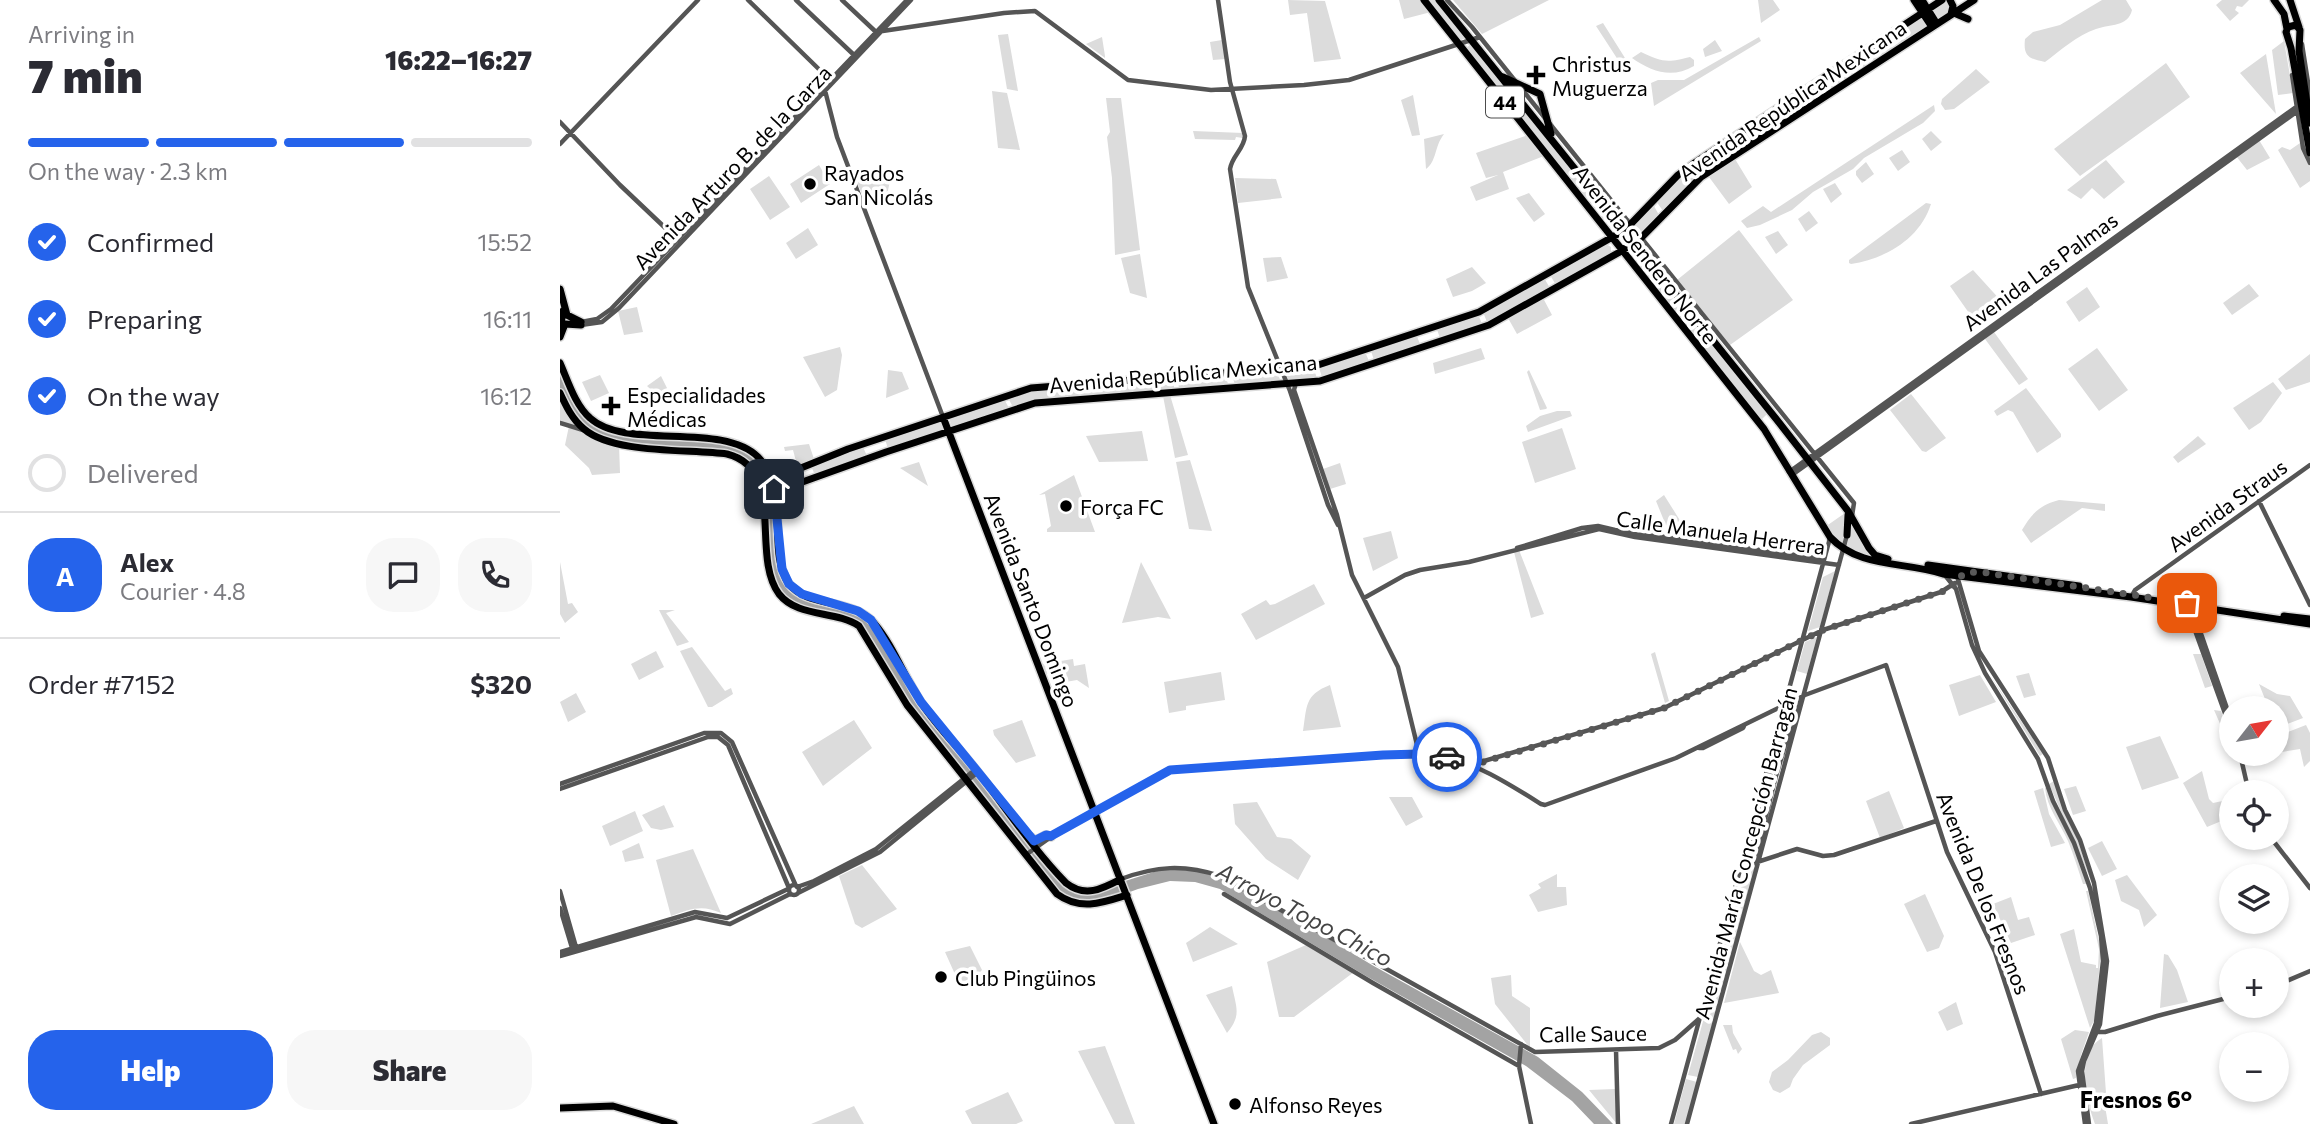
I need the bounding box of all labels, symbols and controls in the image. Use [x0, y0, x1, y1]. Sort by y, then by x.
street label: Avenida República Mexicana [1674, 14, 1910, 186]
text: Arriving in [28, 20, 135, 48]
text: 16:22–16:27 [385, 44, 532, 75]
text: 7 min [28, 46, 143, 102]
place label: Christus Muguerza [1552, 51, 1648, 100]
street label: Avenida Arturo B. de la Garza [628, 60, 836, 274]
marker: Christus Muguerza [1526, 65, 1546, 85]
road number: 44 [1486, 86, 1524, 118]
text: On the way · 2.3 km [28, 157, 228, 185]
place label: Rayados San Nicolás [824, 160, 933, 209]
street label: Avenida Sendero Norte [1569, 160, 1723, 348]
marker: Rayados San Nicolás [802, 176, 818, 192]
street label: Avenida Las Palmas [1958, 207, 2122, 335]
icon: check [28, 223, 66, 261]
text: Confirmed [87, 226, 214, 257]
text: 15:52 [478, 228, 532, 256]
icon: check [28, 300, 66, 338]
text: Preparing [87, 303, 202, 334]
text: 16:11 [483, 305, 532, 333]
street label: Avenida República Mexicana [1048, 349, 1318, 397]
icon: check [28, 377, 66, 415]
text: On the way [87, 380, 220, 411]
text: 16:12 [480, 382, 532, 410]
place label: Especialidades Médicas [627, 382, 766, 431]
marker: Especialidades Médicas [601, 396, 621, 416]
street label: Avenida Straus [2163, 453, 2291, 557]
text: Delivered [87, 457, 198, 488]
pin [744, 459, 804, 519]
icon: home [755, 470, 793, 508]
street label: Avenida Santo Domingo [980, 489, 1084, 711]
place label: Força FC [1080, 494, 1164, 519]
marker: Força FC [1058, 498, 1074, 514]
street label: Calle Manuela Herrera [1615, 505, 1827, 559]
button: chat [366, 538, 440, 612]
button: phone [458, 538, 532, 612]
text: Alex [120, 546, 174, 577]
text: A [56, 560, 74, 591]
pin [2157, 573, 2217, 633]
text: Courier · 4.8 [120, 577, 246, 605]
icon: bag [2168, 584, 2206, 622]
text: Order #7152 [28, 668, 175, 699]
text: $320 [470, 668, 532, 699]
street label: Avenida María Concepción Barragán [1689, 684, 1801, 1022]
north arrow [2219, 696, 2289, 766]
map controls [2219, 696, 2289, 1102]
courier [1412, 722, 1482, 792]
icon: car [1428, 738, 1466, 776]
button: locate [2219, 780, 2289, 850]
street label: Avenida De los Fresnos [1932, 788, 2036, 998]
water label: Arroyo Topo Chico [1211, 855, 1398, 972]
button: layers [2219, 864, 2289, 934]
button: + [2219, 948, 2289, 1018]
place label: Club Pingüinos [955, 965, 1096, 990]
marker: Club Pingüinos [933, 969, 949, 985]
street label: Calle Sauce [1539, 1020, 1647, 1046]
button: Help [28, 1030, 273, 1110]
button: Share [287, 1030, 532, 1110]
button: − [2219, 1032, 2289, 1102]
district label: Fresnos 6° [2080, 1085, 2192, 1113]
place label: Alfonso Reyes [1249, 1092, 1383, 1117]
marker: Alfonso Reyes [1227, 1096, 1243, 1112]

